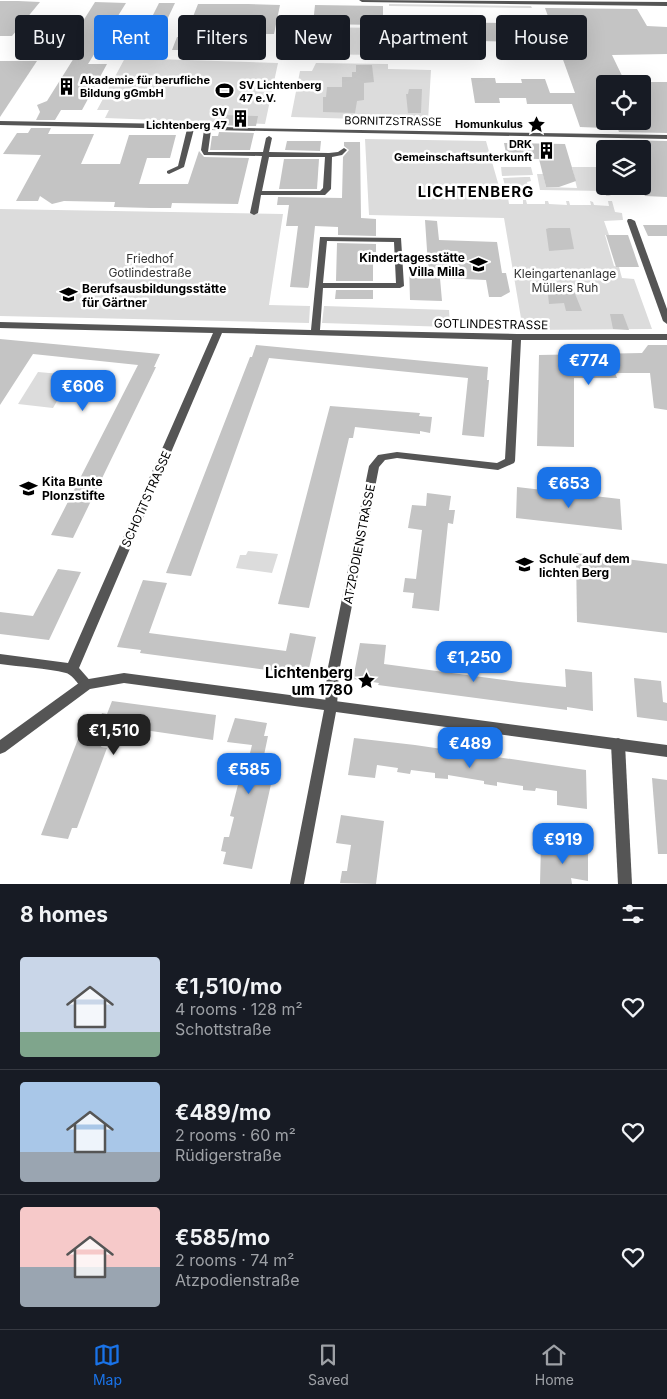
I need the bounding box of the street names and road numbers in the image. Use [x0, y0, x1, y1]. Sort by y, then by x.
street label: BORNITZSTRASSE [344, 113, 442, 129]
street label: GOTLINDESTRASSE [434, 316, 548, 332]
street label: SCHOTTSTRASSE [118, 449, 174, 549]
street label: ATZPODIENSTRASSE [340, 483, 378, 605]

